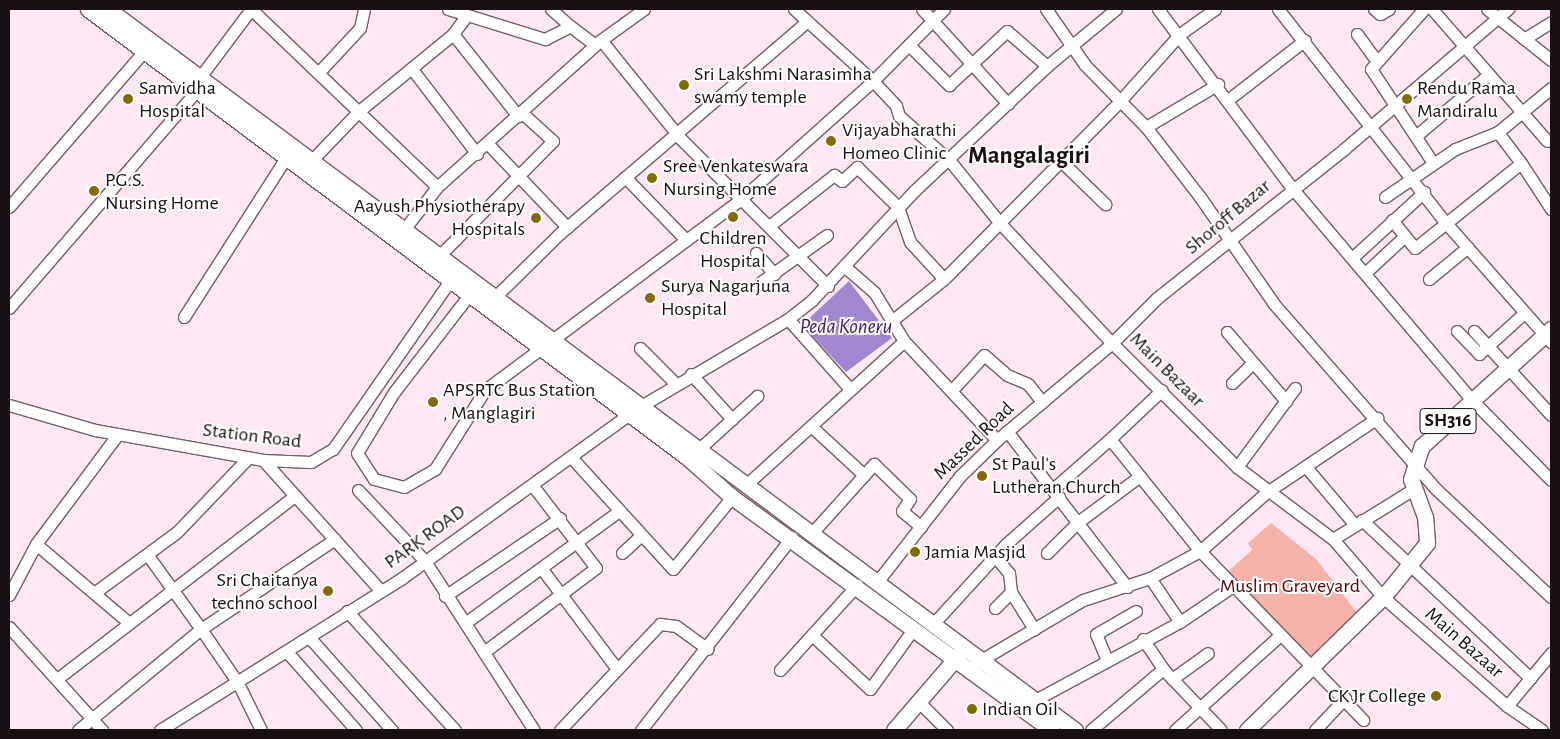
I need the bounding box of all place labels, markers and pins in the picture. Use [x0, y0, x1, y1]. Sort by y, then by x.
place label: Sri Lakshmi Narasimha swamy temple [694, 62, 872, 109]
place label: Samvidha Hospital [139, 76, 216, 123]
place label: Rendu Rama Mandiralu [1417, 76, 1516, 123]
marker: Sri Lakshmi Narasimha swamy temple [678, 79, 690, 91]
marker: Samvidha Hospital [121, 92, 135, 106]
marker: Rendu Rama Mandiralu [1401, 93, 1413, 105]
place label: Vijayabharathi Homeo Clinic [842, 118, 957, 165]
marker: Vijayabharathi Homeo Clinic [824, 134, 838, 148]
place label: Sree Venkateswara Nursing Home [663, 155, 809, 202]
place label: P.G.S. Nursing Home [105, 168, 219, 215]
marker: Sree Venkateswara Nursing Home [645, 171, 659, 185]
marker: P.G.S. Nursing Home [87, 184, 101, 198]
place label: Aayush Physiotherapy Hospitals [354, 195, 525, 242]
marker: Children Hospital [726, 210, 740, 224]
marker: Aayush Physiotherapy Hospitals [529, 211, 543, 225]
place label: Children Hospital [700, 226, 766, 273]
place label: Surya Nagarjuna Hospital [661, 274, 790, 321]
marker: Surya Nagarjuna Hospital [643, 291, 657, 305]
place label: APSRTC Bus Station , Manglagiri [443, 379, 595, 426]
marker: APSRTC Bus Station , Manglagiri [427, 396, 439, 408]
place label: St Paul's Lutheran Church [992, 452, 1121, 499]
marker: St Paul's Lutheran Church [976, 470, 988, 482]
place label: Jamia Masjid [925, 540, 1026, 564]
marker: Jamia Masjid [909, 546, 921, 558]
place label: Sri Chaitanya techno school [211, 568, 318, 615]
marker: Sri Chaitanya techno school [322, 585, 334, 597]
place label: CK Jr College [1328, 684, 1426, 708]
marker: CK Jr College [1430, 690, 1442, 702]
place label: Indian Oil [982, 697, 1058, 721]
marker: Indian Oil [966, 703, 978, 715]

